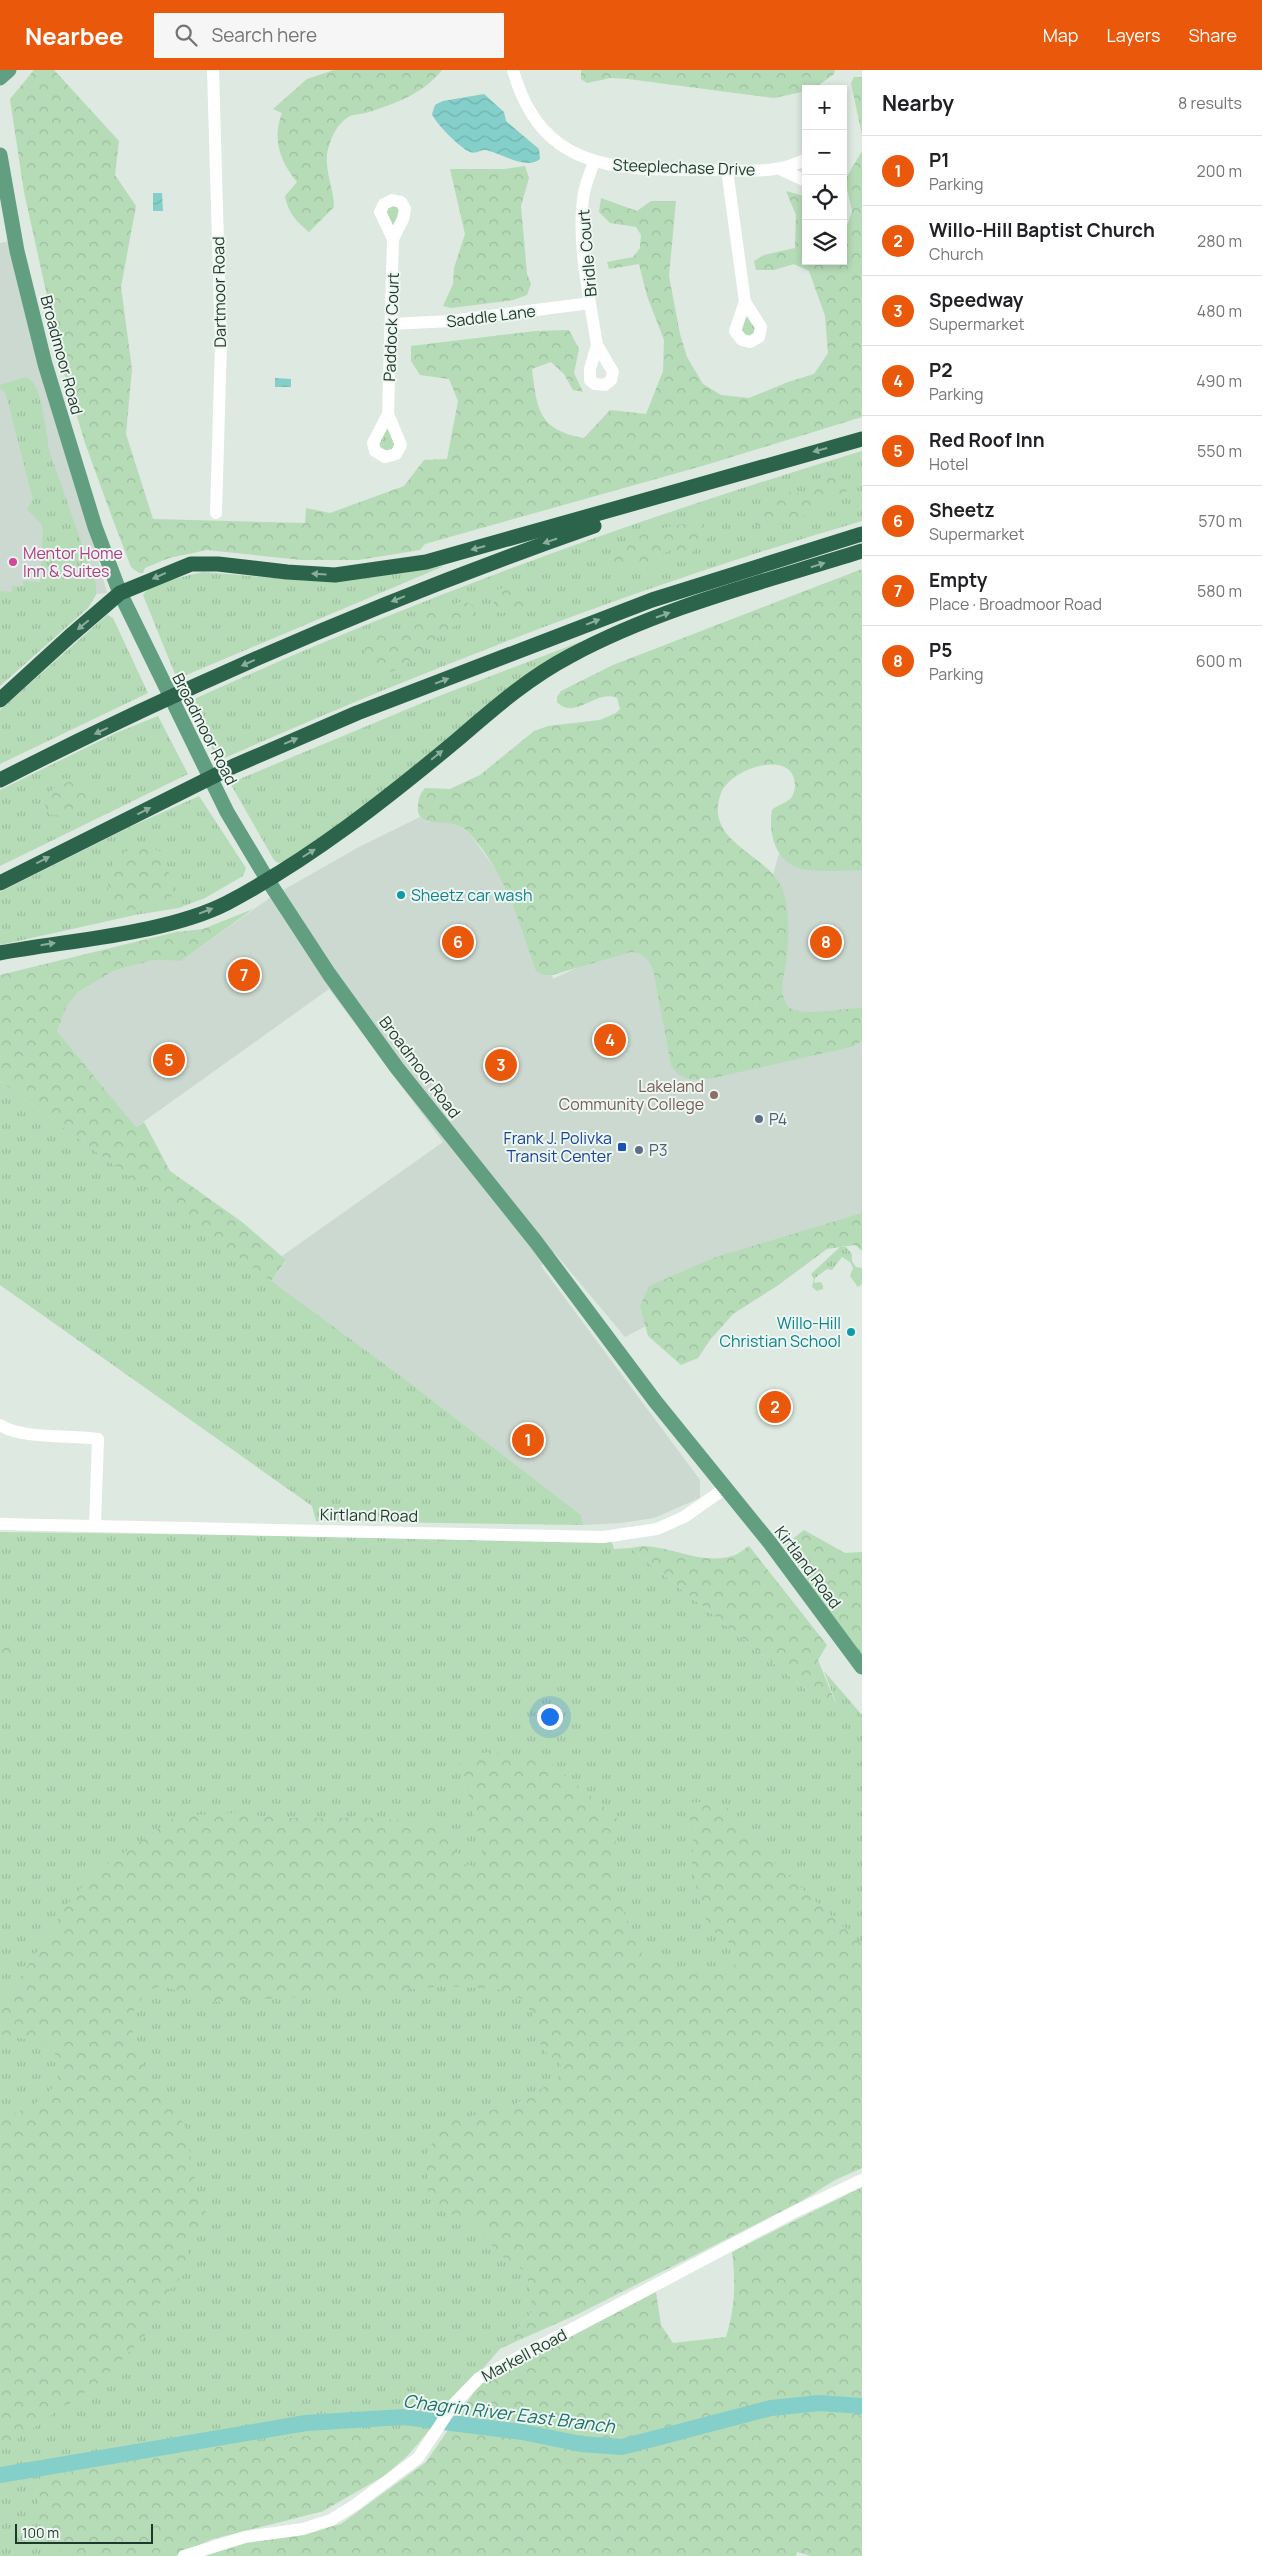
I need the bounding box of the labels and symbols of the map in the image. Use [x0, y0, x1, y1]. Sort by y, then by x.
street label: Steeplechase Drive [612, 154, 756, 180]
street label: Bridle Court [572, 208, 602, 298]
street label: Dartmoor Road [207, 236, 231, 348]
street label: Paddock Court [378, 272, 404, 382]
street label: Broadmoor Road [36, 293, 88, 417]
street label: Saddle Lane [445, 300, 537, 332]
one-way arrow [812, 446, 827, 454]
one-way arrow [542, 538, 557, 546]
place label: Mentor Home Inn & Suites [23, 542, 123, 582]
one-way arrow [471, 544, 486, 552]
marker: Mentor Home Inn & Suites [7, 556, 19, 568]
one-way arrow [810, 561, 825, 568]
one-way arrow [310, 570, 326, 578]
one-way arrow [152, 573, 166, 581]
one-way arrow [391, 596, 405, 604]
one-way arrow [655, 610, 670, 618]
one-way arrow [586, 618, 601, 626]
one-way arrow [76, 619, 89, 630]
one-way arrow [241, 659, 255, 667]
street label: Broadmoor Road [167, 669, 243, 789]
one-way arrow [435, 677, 450, 685]
one-way arrow [94, 727, 108, 735]
one-way arrow [284, 737, 298, 745]
one-way arrow [431, 749, 444, 760]
one-way arrow [137, 807, 152, 815]
one-way arrow [302, 849, 315, 858]
one-way arrow [36, 856, 51, 864]
place label: Sheetz car wash [411, 884, 532, 906]
marker: Sheetz car wash [395, 889, 407, 901]
one-way arrow [199, 907, 214, 914]
pin: 6 [442, 923, 474, 961]
pin: 8 [810, 923, 842, 961]
one-way arrow [40, 940, 56, 948]
pin: 7 [228, 956, 260, 994]
street label: Broadmoor Road [374, 1011, 466, 1123]
pin: 4 [594, 1021, 626, 1059]
pin: 5 [153, 1041, 185, 1079]
pin: 3 [485, 1046, 517, 1084]
place label: Lakeland Community College [559, 1075, 704, 1115]
marker: Lakeland Community College [708, 1089, 720, 1101]
place label: P4 [769, 1108, 787, 1130]
marker: P4 [753, 1113, 765, 1125]
place label: Frank J. Polivka Transit Center [504, 1127, 612, 1167]
place label: P3 [649, 1139, 668, 1161]
marker: Frank J. Polivka Transit Center [616, 1141, 628, 1153]
marker: P3 [633, 1144, 645, 1156]
place label: Willo-Hill Christian School [720, 1312, 841, 1352]
marker: Willo-Hill Christian School [845, 1326, 857, 1338]
pin: 2 [759, 1388, 791, 1426]
pin: 1 [512, 1421, 544, 1459]
street label: Kirtland Road [320, 1503, 418, 1527]
street label: Kirtland Road [770, 1521, 846, 1613]
your location [537, 1704, 563, 1730]
street label: Markell Road [477, 2323, 571, 2387]
water label: Chagrin River East Branch [402, 2388, 618, 2438]
scale bar [15, 2521, 152, 2544]

